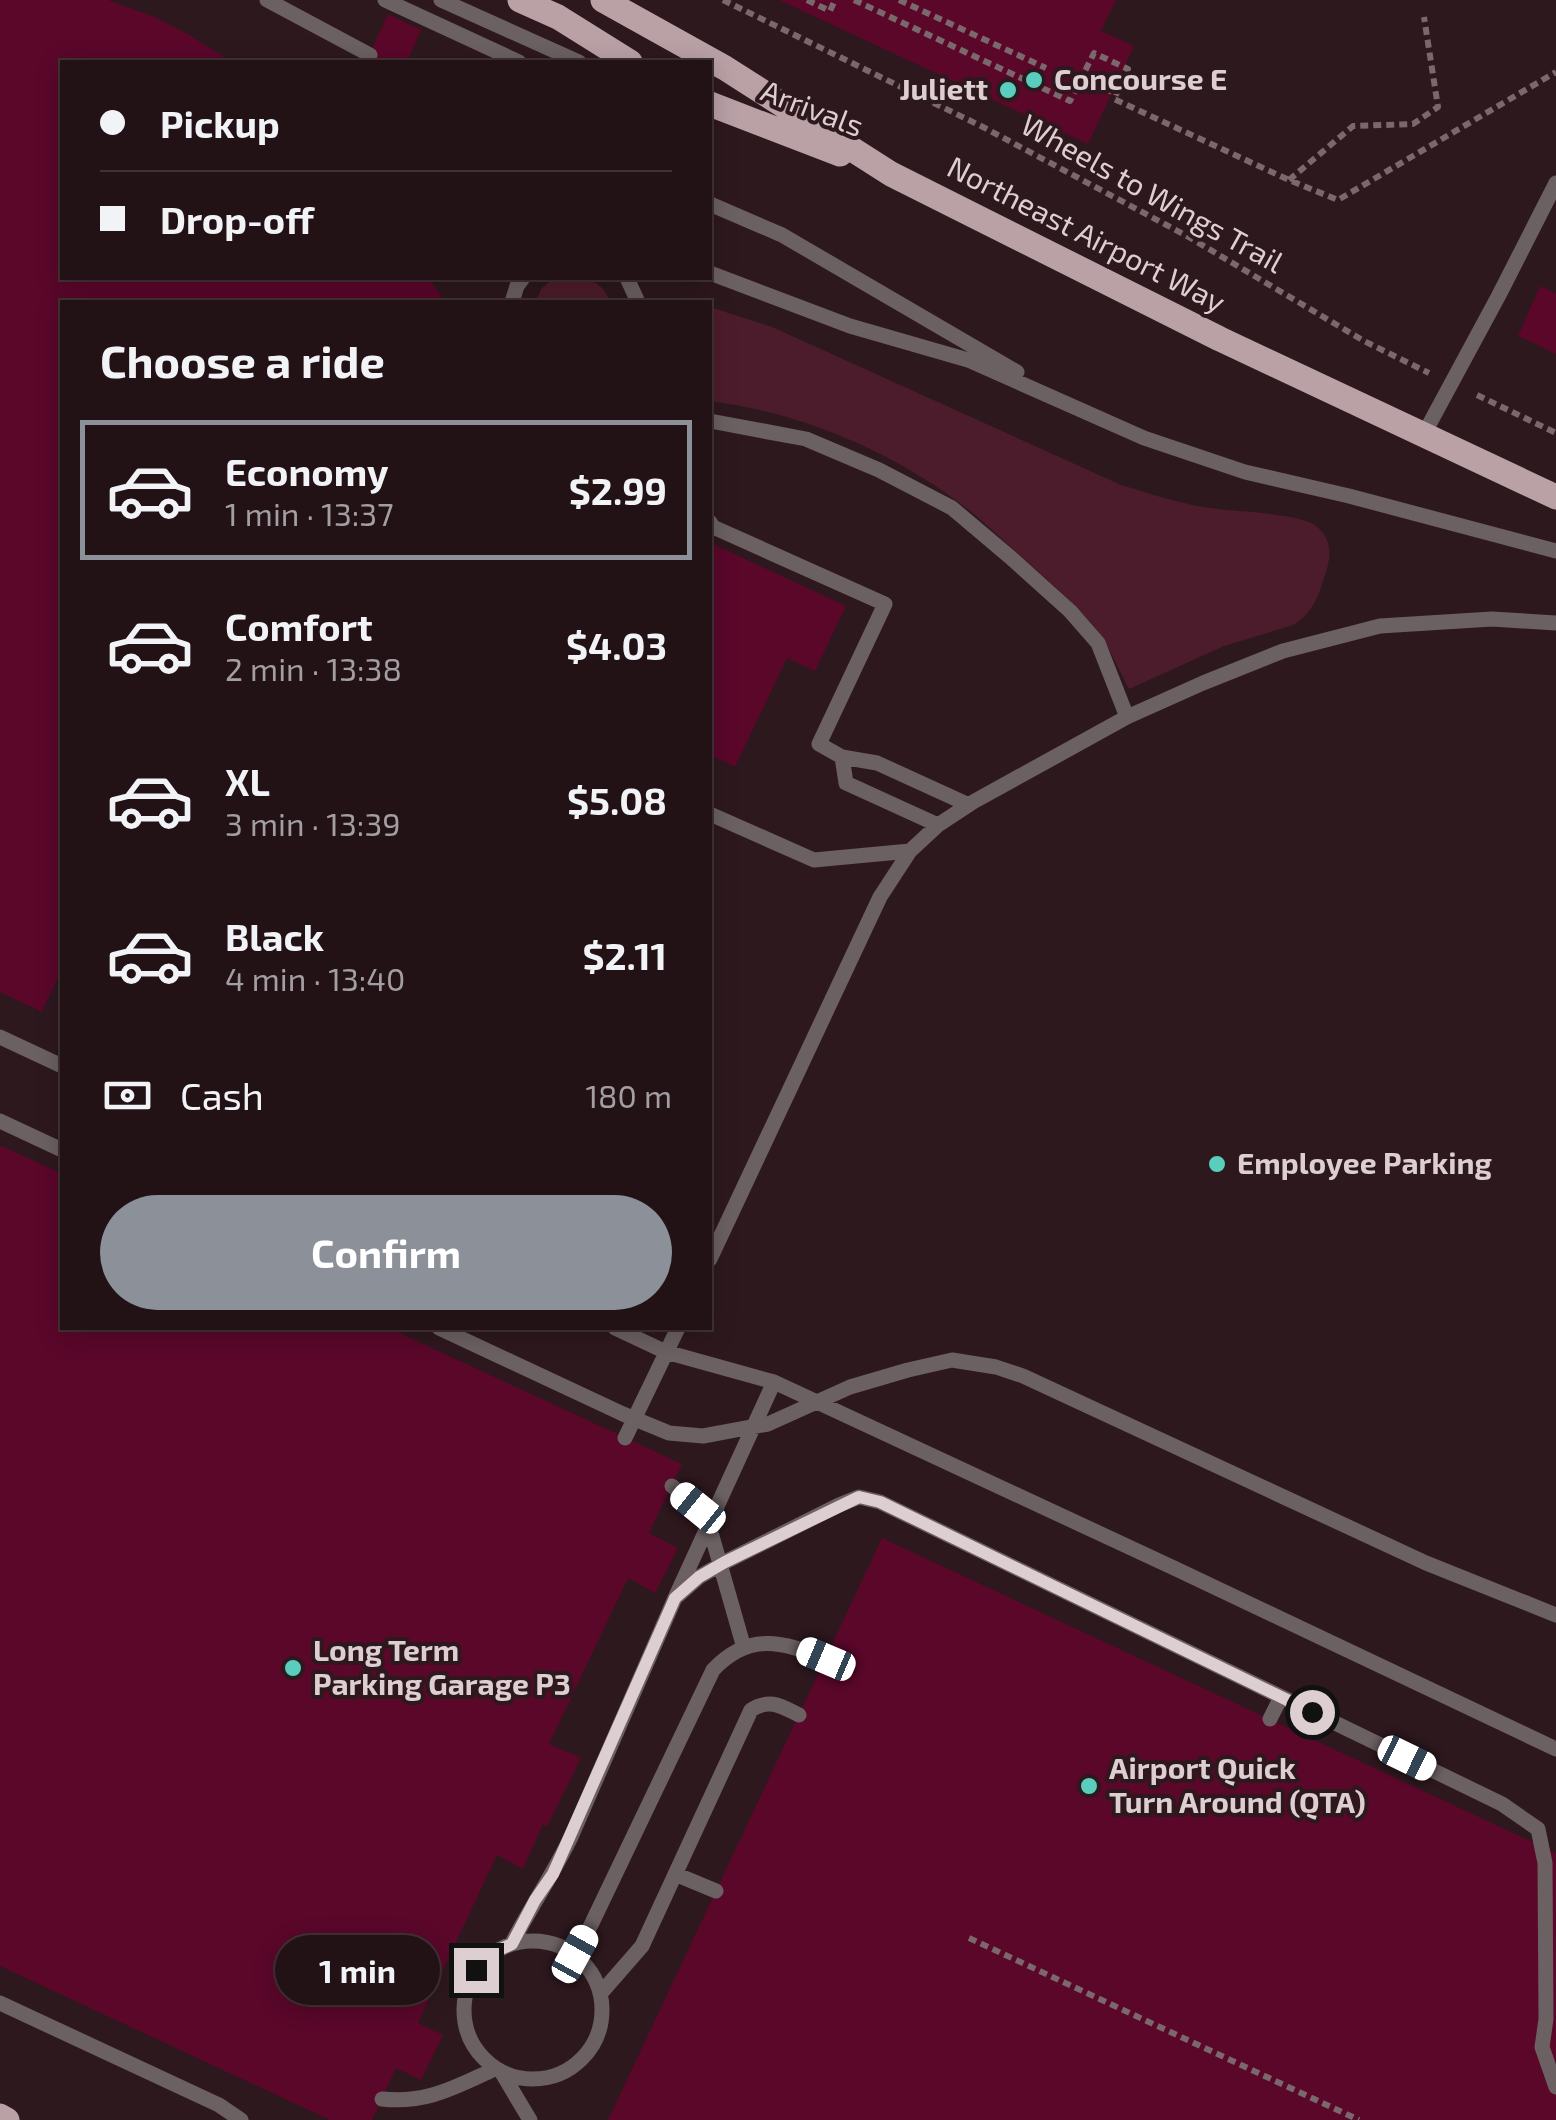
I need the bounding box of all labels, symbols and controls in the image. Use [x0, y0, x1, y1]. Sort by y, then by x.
place label: Concourse E [1054, 60, 1227, 96]
marker: Concourse E [1023, 69, 1045, 91]
place label: Juliett [899, 70, 988, 106]
street label: Arrivals [757, 71, 869, 143]
marker: Juliett [997, 79, 1019, 101]
text: Pickup [160, 100, 280, 146]
street label: Wheels to Wings Trail [1016, 105, 1290, 279]
street label: Northeast Airport Way [942, 147, 1232, 319]
text: Drop-off [160, 196, 314, 242]
text: Choose a ride [100, 333, 385, 387]
icon: car [105, 445, 195, 535]
text: Economy [225, 448, 389, 494]
text: $2.99 [569, 467, 667, 513]
text: 1 min · 13:37 [225, 494, 394, 532]
icon: car [105, 600, 195, 690]
text: Comfort [225, 603, 373, 649]
text: $4.03 [566, 622, 667, 668]
text: 2 min · 13:38 [225, 649, 402, 687]
icon: car [105, 755, 195, 845]
text: XL [225, 758, 270, 804]
text: $5.08 [567, 777, 667, 823]
text: 3 min · 13:39 [225, 804, 401, 842]
icon: car [105, 910, 195, 1000]
text: Black [225, 913, 324, 959]
text: $2.11 [582, 932, 667, 978]
text: 4 min · 13:40 [225, 959, 405, 997]
icon: cash [100, 1068, 155, 1123]
text: Cash [180, 1072, 264, 1118]
text: 180 m [585, 1076, 672, 1114]
place label: Employee Parking [1237, 1144, 1492, 1181]
marker: Employee Parking [1206, 1153, 1228, 1175]
button: Confirm [100, 1195, 672, 1310]
car [665, 1477, 731, 1539]
place label: Long Term Parking Garage P3 [313, 1631, 571, 1701]
car [793, 1633, 859, 1685]
marker: Long Term Parking Garage P3 [282, 1657, 304, 1679]
route start [1290, 1690, 1335, 1735]
car [1373, 1731, 1441, 1785]
place label: Airport Quick Turn Around (QTA) [1109, 1749, 1366, 1820]
marker: Airport Quick Turn Around (QTA) [1078, 1775, 1100, 1797]
car [547, 1920, 603, 1988]
callout: 1 min [276, 1935, 441, 2005]
route end [454, 1948, 499, 1993]
text: 1 min [319, 1951, 396, 1989]

